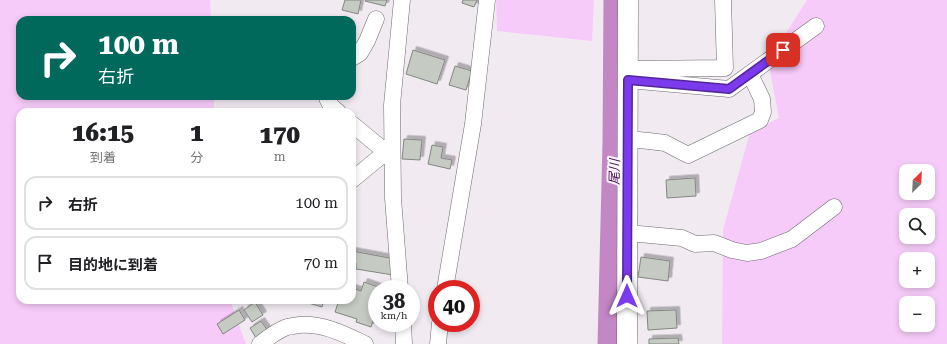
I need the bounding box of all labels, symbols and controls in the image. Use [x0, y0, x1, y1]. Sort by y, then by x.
text: 100 m [98, 28, 179, 61]
icon: right [32, 32, 84, 84]
pin [766, 33, 800, 67]
icon: arrive [772, 39, 794, 61]
text: 右折 [98, 66, 134, 87]
text: 16:15 [72, 119, 134, 147]
text: 1 [190, 119, 203, 147]
text: 170 [260, 121, 300, 149]
text: m [274, 149, 286, 164]
text: 到着 [90, 150, 116, 165]
text: 分 [190, 150, 203, 165]
water label: 尾川 [607, 157, 622, 185]
north arrow [899, 164, 935, 200]
map controls [899, 164, 935, 332]
icon: right [34, 192, 56, 214]
text: 100 m [295, 194, 338, 212]
text: 右折 [68, 196, 98, 214]
button: search [899, 208, 935, 244]
icon: arrive [34, 252, 56, 274]
button: + [899, 252, 935, 288]
text: 70 m [304, 254, 338, 272]
text: 目的地に到着 [68, 256, 158, 274]
position arrow [606, 275, 648, 317]
speed limit sign: 40 [428, 280, 480, 332]
text: 38 [383, 289, 405, 313]
button: − [899, 296, 935, 332]
text: km/h [381, 310, 407, 321]

